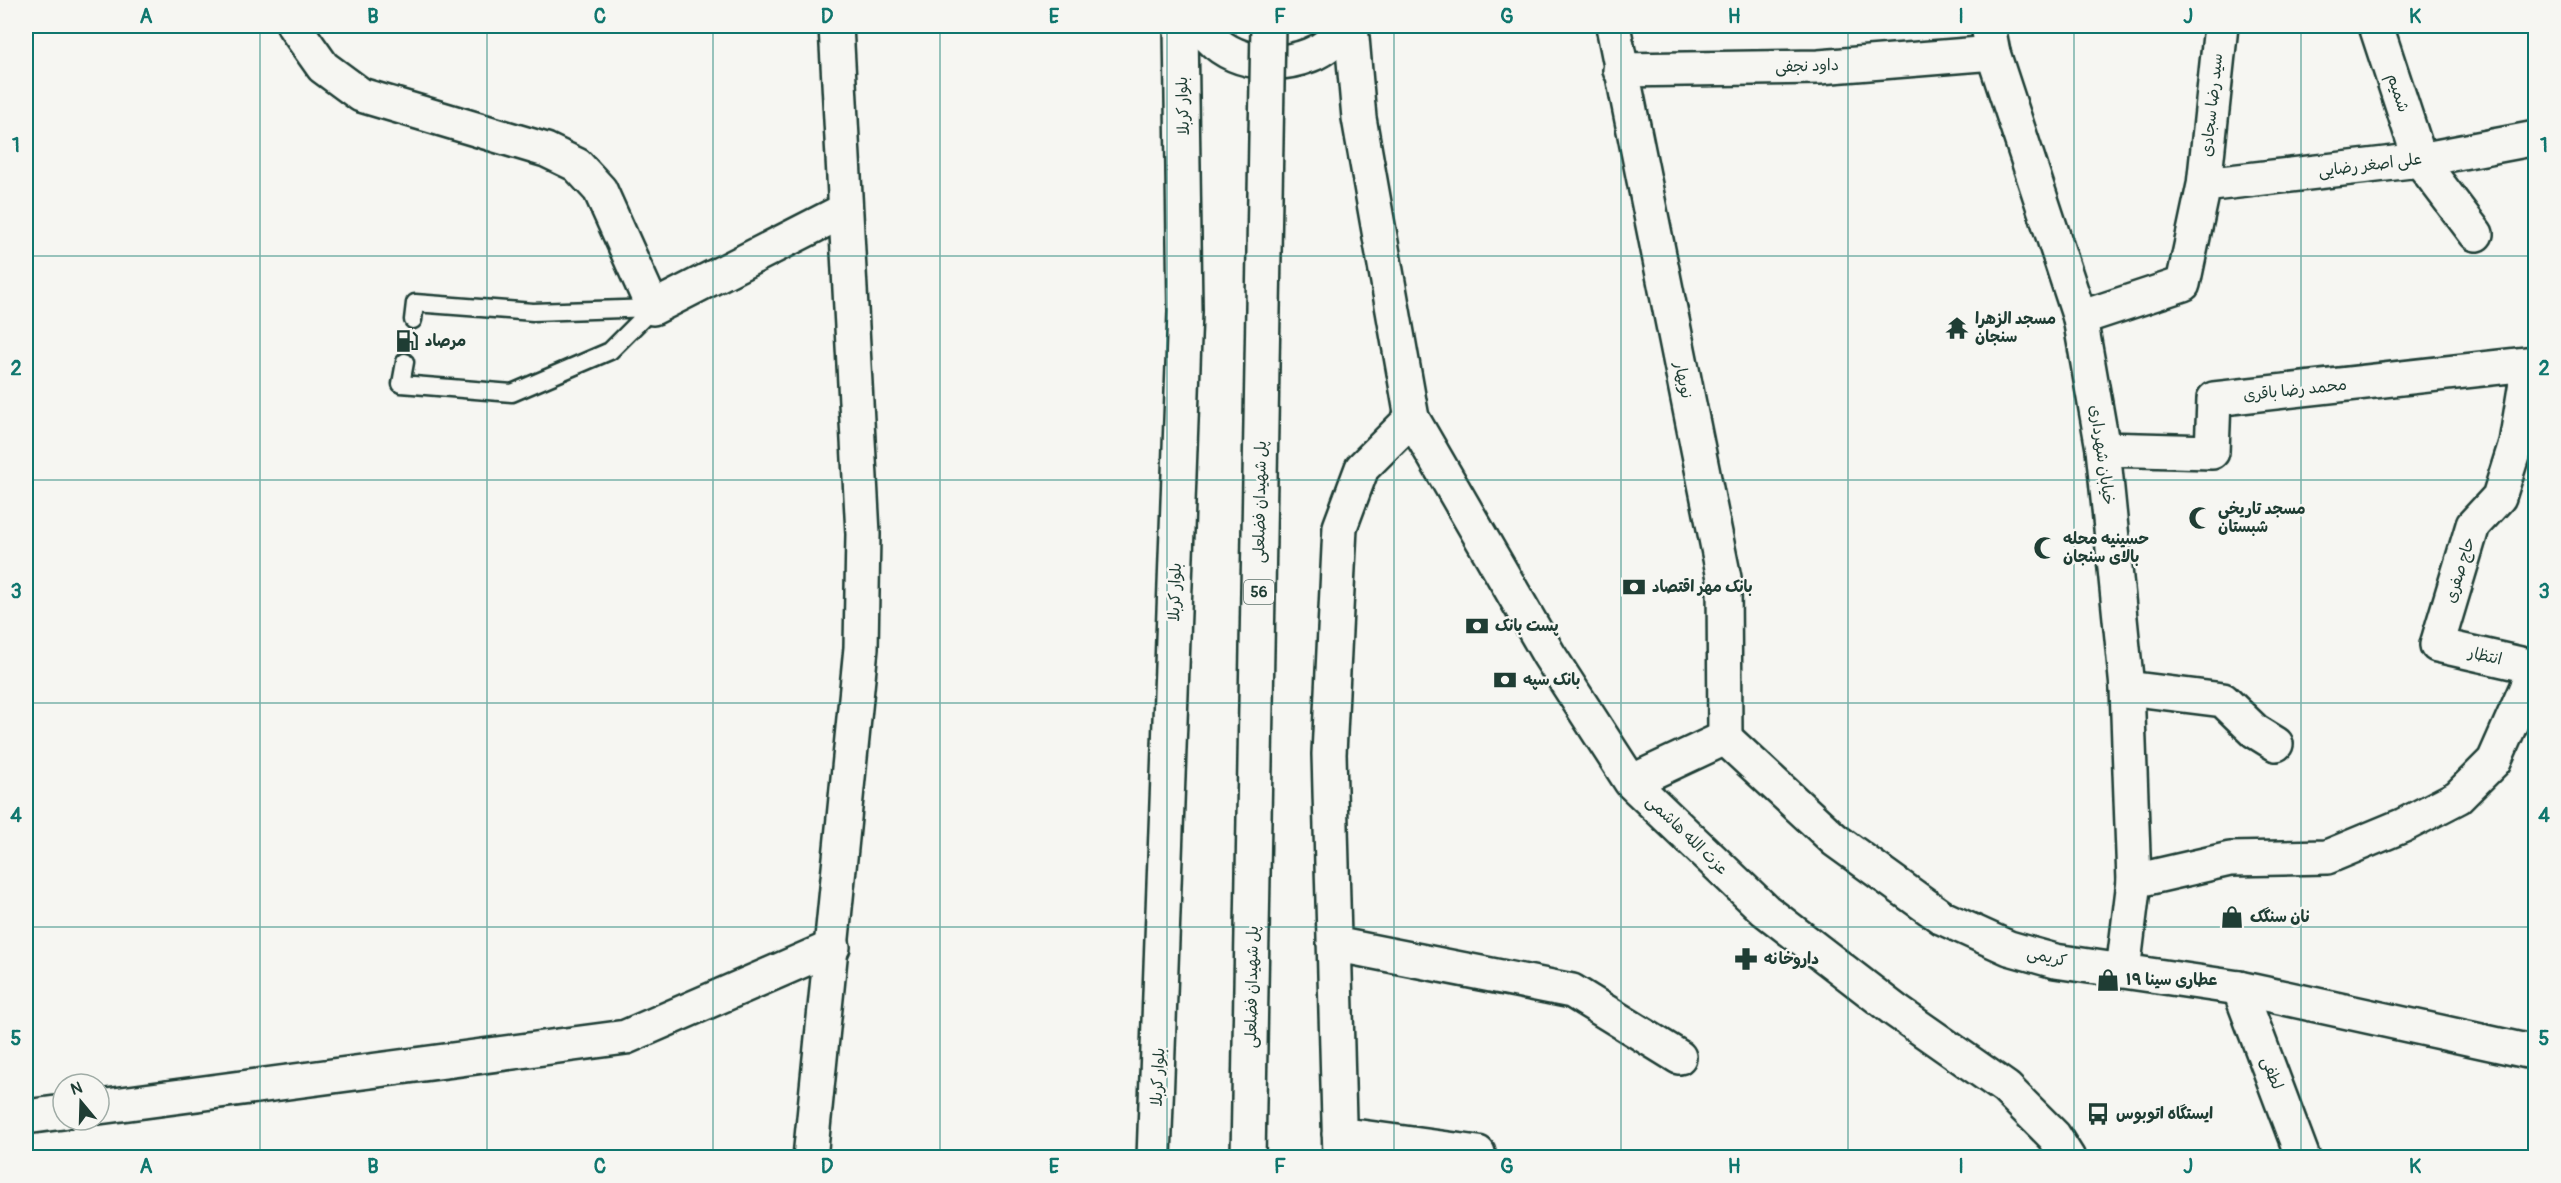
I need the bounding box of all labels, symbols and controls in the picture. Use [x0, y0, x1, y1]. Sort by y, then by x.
text: A [140, 4, 153, 29]
text: B [367, 4, 379, 29]
text: C [594, 4, 606, 29]
text: D [821, 4, 834, 29]
text: E [1049, 4, 1060, 29]
text: F [1274, 4, 1286, 29]
text: G [1500, 4, 1514, 29]
text: H [1728, 4, 1741, 29]
text: I [1958, 4, 1964, 29]
text: J [2183, 4, 2193, 29]
text: K [2409, 4, 2421, 29]
street label: سید رضا سجادی [2197, 52, 2227, 158]
street label: داود نجفی [1775, 55, 1839, 77]
street label: شمیم [2381, 71, 2414, 115]
street label: بلوار کربلا [1172, 76, 1194, 136]
text: 1 [12, 133, 20, 158]
text: 1 [2540, 133, 2548, 158]
street label: علی اصغر رضایی [2317, 149, 2423, 181]
place label: مسجد الزهرا سنجان [1975, 309, 2056, 347]
temple icon: مسجد الزهرا سنجان [1944, 315, 1970, 341]
fuel station icon: مرصاد [394, 328, 420, 354]
place label: مرصاد [425, 331, 466, 351]
text: 2 [10, 356, 22, 381]
text: 2 [2538, 356, 2550, 381]
street label: نوبهار [1669, 359, 1697, 400]
street label: محمد رضا باقری [2242, 375, 2348, 405]
street label: خیابان شهرداری [2085, 404, 2119, 506]
street label: پل شهیدان فضلعلی [1249, 441, 1271, 563]
place label: مسجد تاریخی شبستان [2218, 499, 2306, 537]
mosque icon: مسجد تاریخی شبستان [2187, 505, 2213, 531]
place label: حسینیه محله بالای سنجان [2063, 529, 2149, 567]
mosque icon: حسینیه محله بالای سنجان [2032, 535, 2058, 561]
street label: حاج صفری [2440, 535, 2480, 605]
street label: بلوار کربلا [1164, 562, 1186, 622]
bank icon: بانک مهر اقتصاد [1621, 574, 1647, 600]
place label: بانک مهر اقتصاد [1652, 577, 1753, 597]
text: 3 [10, 579, 22, 604]
text: 3 [2538, 579, 2550, 604]
road number: 56 [1244, 580, 1274, 604]
bank icon: پست بانک [1464, 613, 1490, 639]
place label: پست بانک [1495, 616, 1559, 636]
street label: انتظار [2465, 642, 2504, 670]
bank icon: بانک سپه [1492, 667, 1518, 693]
place label: بانک سپه [1523, 670, 1580, 690]
street label: عزت الله هاشمی [1642, 791, 1732, 879]
text: 4 [10, 803, 22, 828]
text: 4 [2538, 803, 2550, 828]
shop icon: نان سنگک [2219, 904, 2245, 930]
place label: نان سنگک [2250, 907, 2310, 927]
street label: پل شهیدان فضلعلی [1241, 926, 1263, 1048]
street label: کریمی [2025, 943, 2069, 971]
pharmacy icon: داروخانه [1733, 946, 1759, 972]
place label: داروخانه [1764, 949, 1819, 970]
shop icon: عطاری سینا ۱۹ [2095, 967, 2121, 993]
place label: عطاری سینا ۱۹ [2126, 970, 2218, 990]
text: 5 [11, 1026, 22, 1051]
text: 5 [2539, 1026, 2550, 1051]
street label: بلوار کربلا [1146, 1047, 1170, 1107]
street label: لطفی [2257, 1054, 2287, 1092]
north arrow [51, 1072, 111, 1132]
text: N [68, 1077, 85, 1100]
bus stop icon: ایستگاه اتوبوس [2085, 1101, 2111, 1127]
place label: ایستگاه اتوبوس [2116, 1104, 2213, 1124]
text: A [140, 1154, 153, 1179]
text: B [367, 1154, 379, 1179]
text: C [594, 1154, 606, 1179]
text: D [821, 1154, 834, 1179]
text: E [1049, 1154, 1060, 1179]
text: F [1274, 1154, 1286, 1179]
text: G [1500, 1154, 1514, 1179]
text: H [1728, 1154, 1741, 1179]
text: I [1958, 1154, 1964, 1179]
text: J [2183, 1154, 2193, 1179]
text: K [2409, 1154, 2421, 1179]

